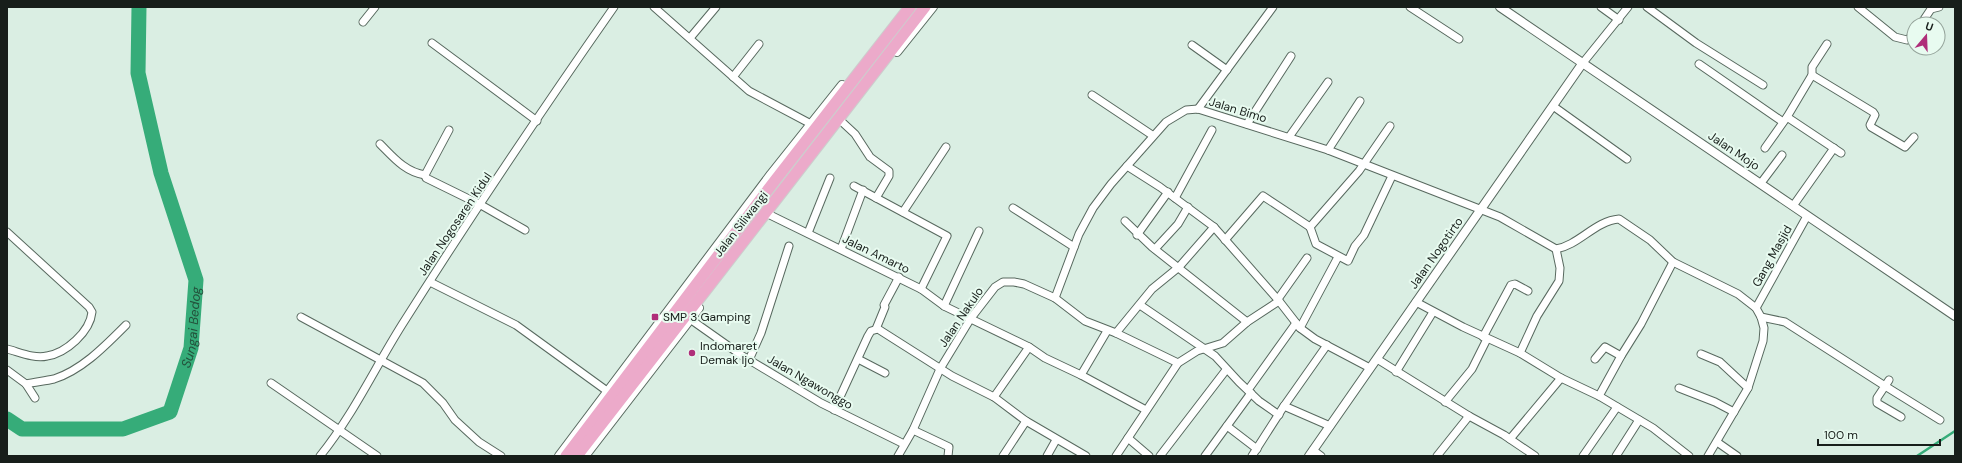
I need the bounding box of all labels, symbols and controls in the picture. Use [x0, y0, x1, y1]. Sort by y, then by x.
north arrow [1906, 16, 1946, 56]
text: U [1923, 19, 1935, 34]
street label: Jalan Bimo [1207, 94, 1269, 126]
street label: Jalan Mojo [1705, 128, 1763, 174]
street label: Jalan Nogosaren Kidul [414, 169, 496, 279]
street label: Jalan Siliwangi [710, 188, 772, 260]
street label: Jalan Nogotirto [1405, 214, 1467, 292]
street label: Gang Masjid [1748, 222, 1796, 290]
street label: Jalan Amarto [840, 231, 912, 277]
street label: Jalan Nakulo [935, 284, 987, 350]
water label: Sungai Bedog [177, 285, 205, 370]
place label: SMP 3 Gamping [663, 309, 751, 325]
marker: SMP 3 Gamping [650, 312, 660, 322]
place label: Indomaret Demak Ijo [700, 338, 757, 368]
marker: Indomaret Demak Ijo [687, 348, 697, 358]
street label: Jalan Ngawonggo [764, 351, 856, 413]
scale bar [1818, 421, 1940, 447]
text: 100 m [1824, 427, 1858, 443]

